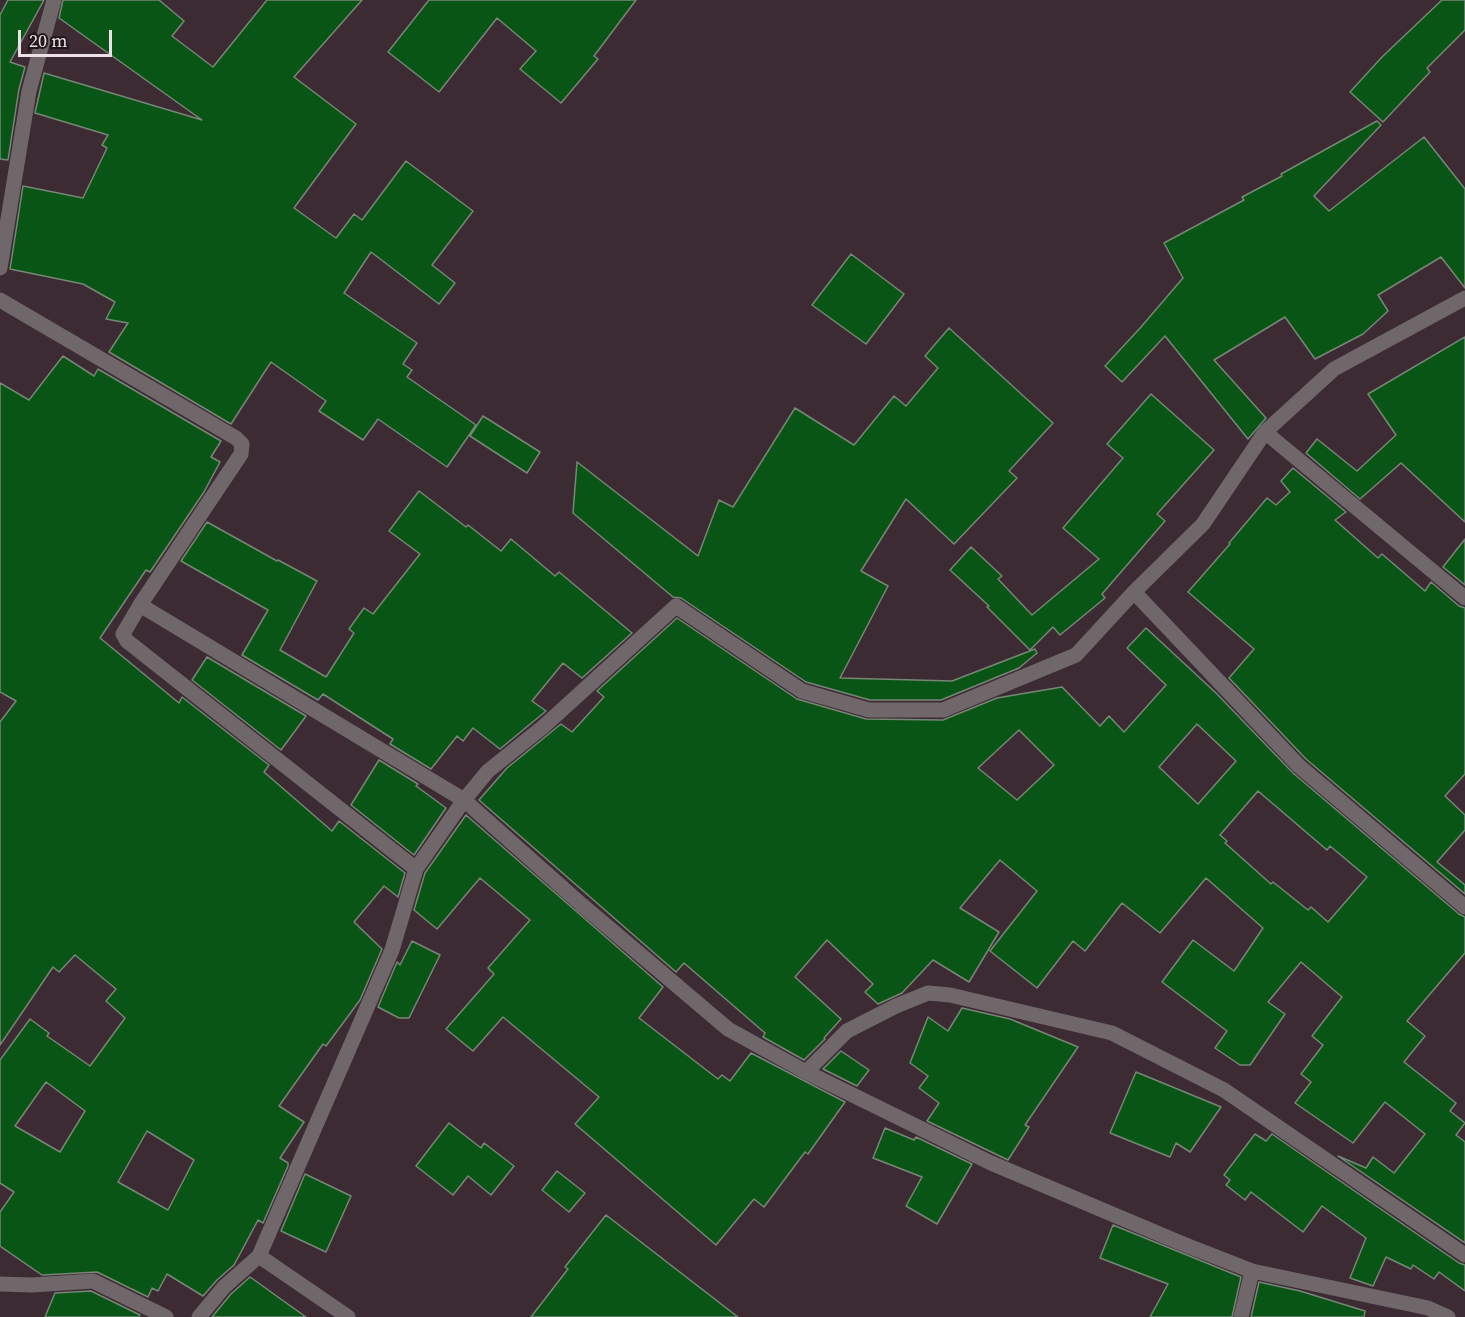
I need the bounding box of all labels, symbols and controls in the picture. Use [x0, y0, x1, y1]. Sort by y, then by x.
scale bar [21, 18, 116, 56]
text: 20 m [29, 28, 67, 53]

